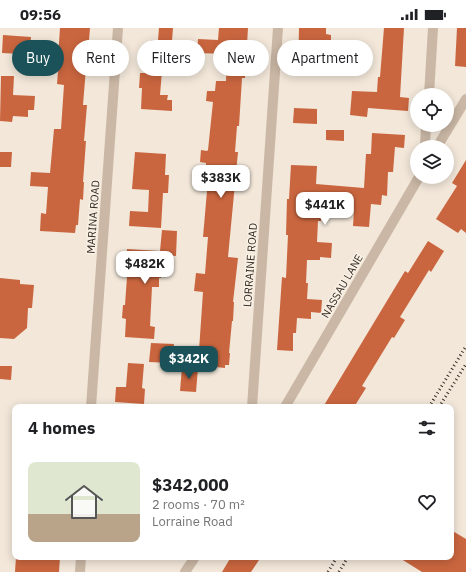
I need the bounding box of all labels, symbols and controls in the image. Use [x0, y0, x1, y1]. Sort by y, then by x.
text: 09:56 [20, 5, 61, 24]
chip: Buy [12, 40, 64, 76]
chip: Rent [72, 40, 129, 76]
chip: Filters [137, 40, 205, 76]
chip: New [213, 40, 269, 76]
chip: Apartment [277, 40, 373, 76]
map controls [410, 88, 454, 184]
button: locate [410, 88, 454, 132]
button: layers [410, 140, 454, 184]
pin: $383K [193, 165, 249, 199]
text: $383K [201, 169, 241, 186]
street label: MARINA ROAD [83, 180, 103, 254]
pin: $441K [297, 192, 353, 226]
text: $441K [305, 196, 345, 213]
street label: LORRAINE ROAD [240, 222, 260, 308]
pin: $482K [117, 251, 173, 285]
street label: NASSAU LANE [318, 252, 366, 320]
text: $482K [125, 255, 165, 272]
pin: $342K [161, 346, 217, 380]
text: $342K [169, 350, 209, 367]
text: 4 homes [28, 417, 95, 439]
icon: filters [416, 417, 438, 439]
text: $342,000 [152, 474, 229, 496]
icon: home [60, 478, 108, 526]
icon: heart [416, 491, 438, 513]
text: 2 rooms · 70 m² [152, 496, 245, 513]
text: Lorraine Road [152, 513, 233, 530]

